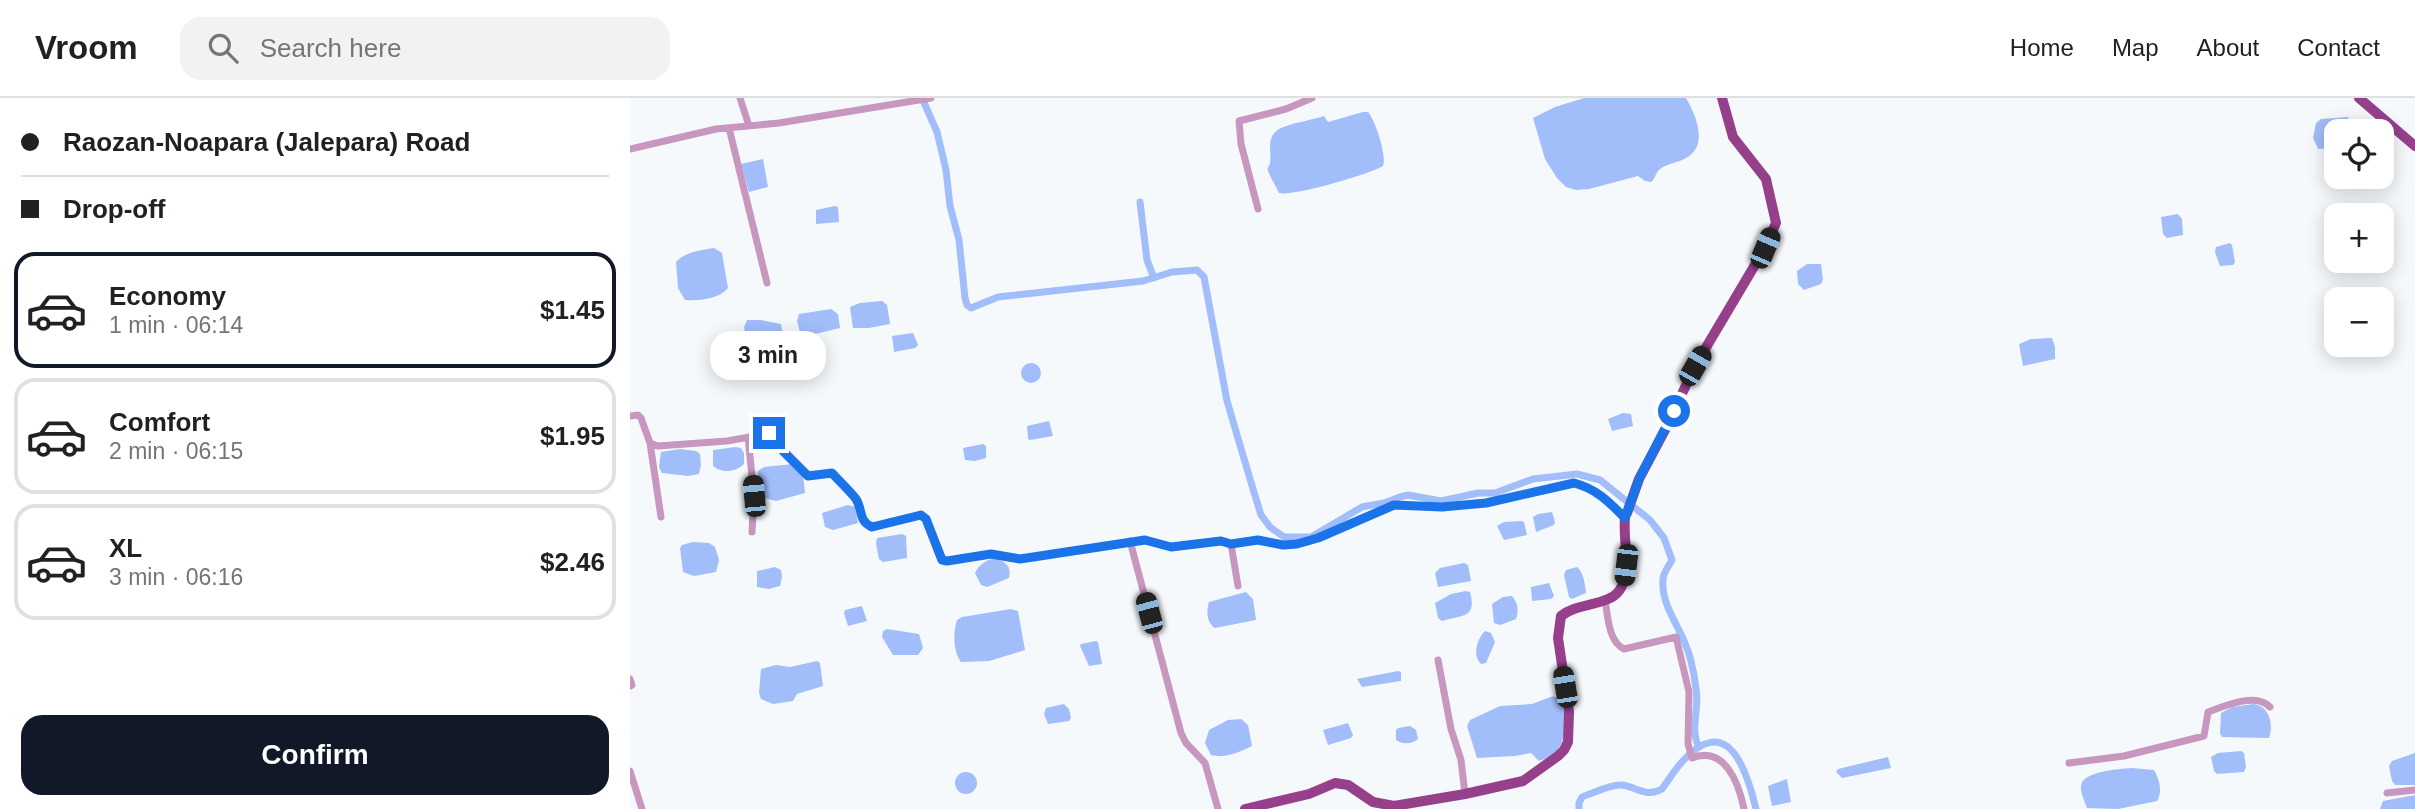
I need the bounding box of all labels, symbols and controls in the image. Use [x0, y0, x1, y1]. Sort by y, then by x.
search box [180, 17, 670, 80]
text: Vroom [35, 29, 138, 66]
icon: search [204, 29, 242, 67]
text: Search here [260, 33, 401, 63]
text: Home [2010, 34, 2074, 61]
text: Map [2112, 34, 2159, 61]
text: About [2197, 34, 2259, 61]
text: Contact [2297, 34, 2380, 61]
map controls [2324, 119, 2394, 357]
button: locate [2324, 119, 2394, 189]
text: Raozan-Noapara (Jalepara) Road [63, 127, 470, 157]
text: Drop-off [63, 194, 166, 224]
button: + [2324, 203, 2394, 273]
car [1748, 225, 1783, 271]
icon: car [25, 279, 88, 342]
text: Economy [109, 281, 226, 311]
button: − [2324, 287, 2394, 357]
text: $1.45 [540, 295, 605, 325]
text: 1 min · 06:14 [109, 312, 243, 338]
callout: 3 min [711, 331, 827, 380]
text: 3 min [738, 342, 798, 368]
car [1676, 343, 1715, 389]
route start [1658, 395, 1690, 427]
icon: car [25, 405, 88, 468]
text: Comfort [109, 407, 210, 437]
route end [753, 417, 785, 449]
text: $1.95 [540, 421, 605, 451]
text: 2 min · 06:15 [109, 438, 243, 464]
car [742, 474, 767, 518]
icon: car [25, 531, 88, 594]
text: XL [109, 533, 142, 563]
car [1614, 543, 1639, 587]
text: $2.46 [540, 547, 605, 577]
text: 3 min · 06:16 [109, 564, 243, 590]
car [1134, 590, 1165, 636]
car [1552, 665, 1579, 709]
button: Confirm [21, 715, 609, 795]

